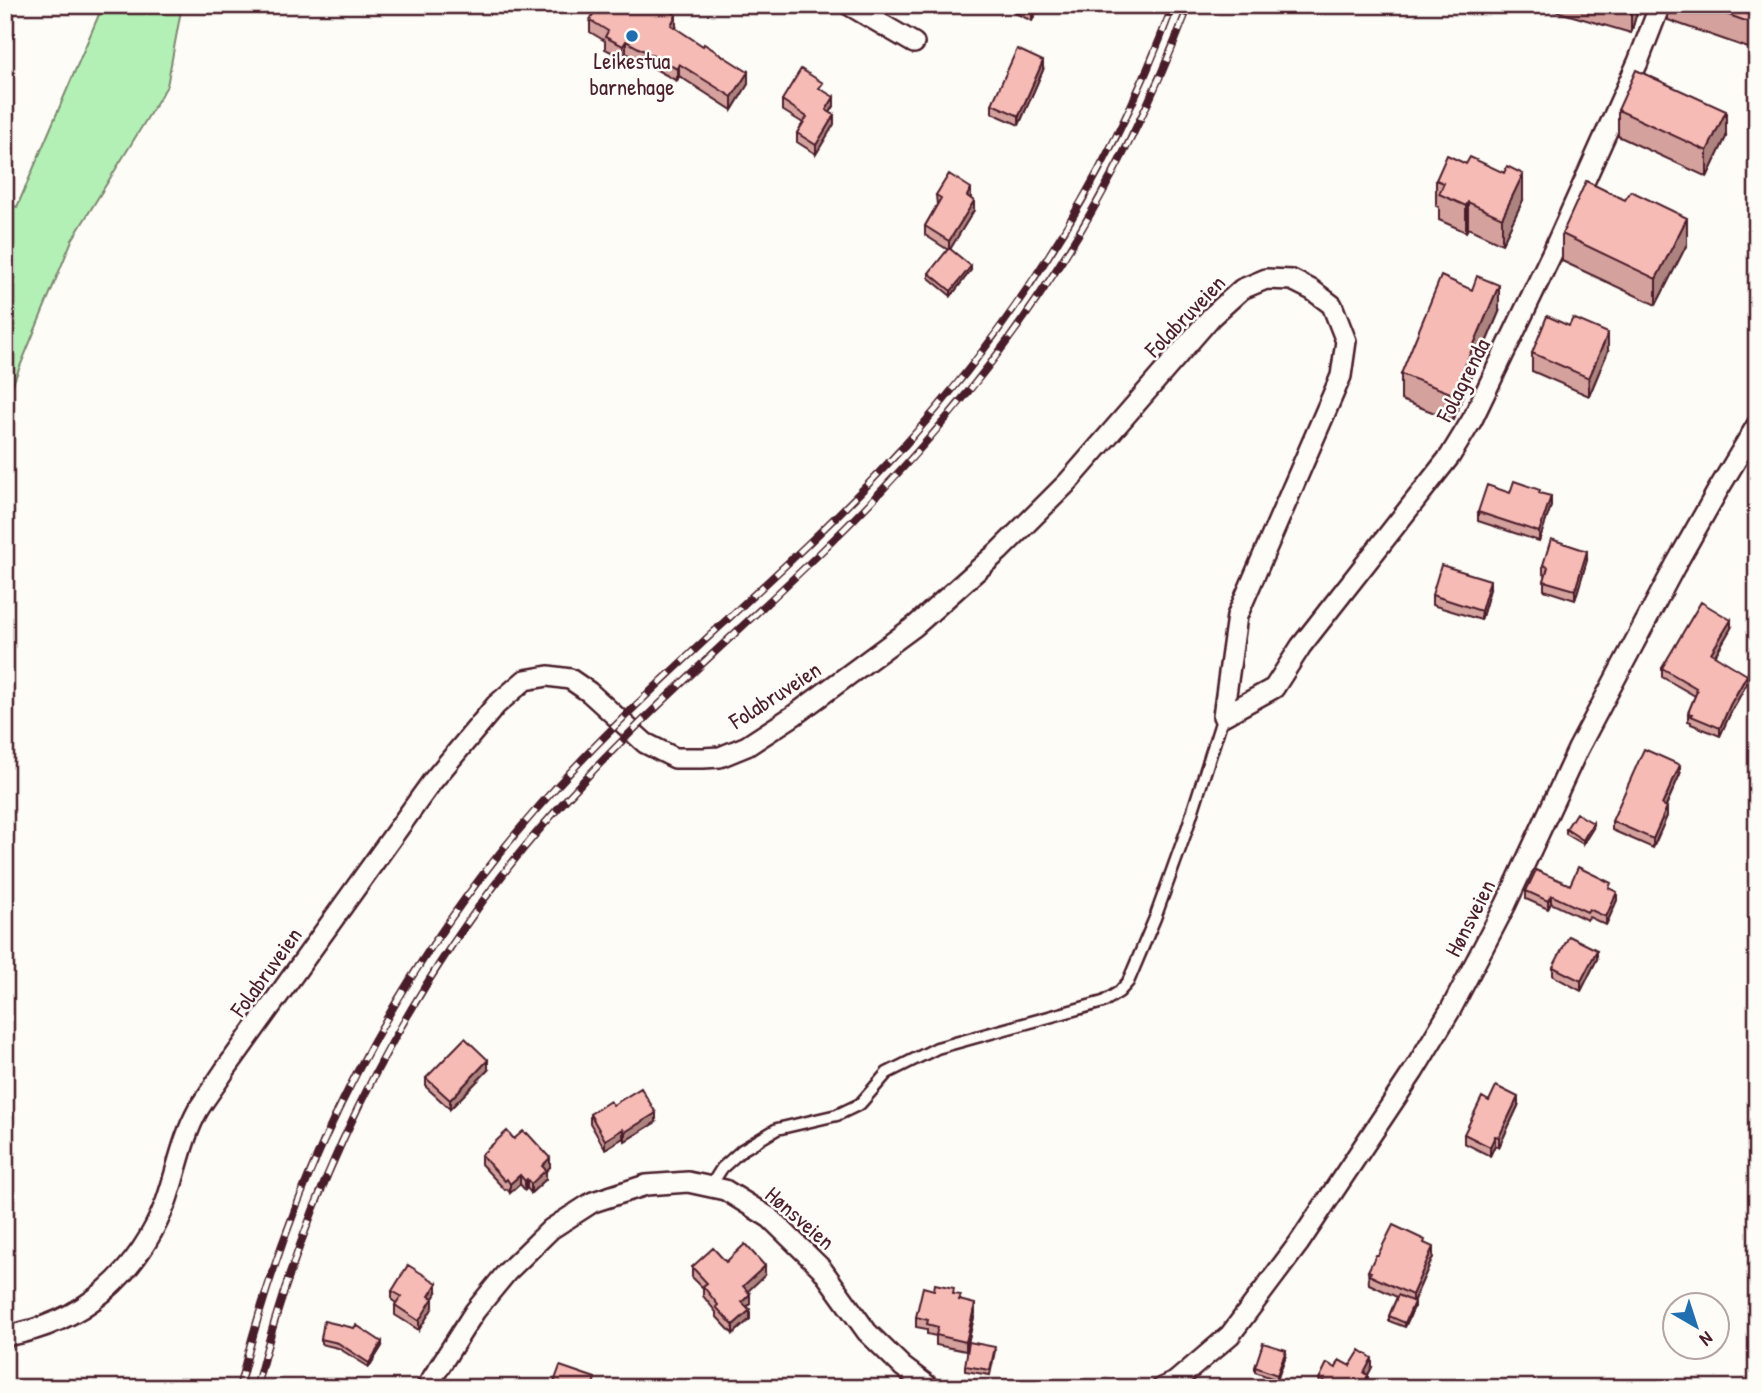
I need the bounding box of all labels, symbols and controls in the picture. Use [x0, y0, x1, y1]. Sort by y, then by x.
marker: Leikestua barnehage [624, 28, 640, 44]
place label: Leikestua barnehage [590, 45, 674, 102]
street label: Folabruveien [1137, 268, 1232, 364]
street label: Folagrenda [1428, 333, 1497, 428]
street label: Folabruveien [722, 653, 827, 736]
street label: Hønsveien [1437, 874, 1502, 962]
street label: Folabruveien [222, 921, 309, 1024]
street label: Hønsveien [759, 1179, 842, 1256]
north arrow [1660, 1292, 1730, 1362]
text: N [1695, 1326, 1719, 1352]

